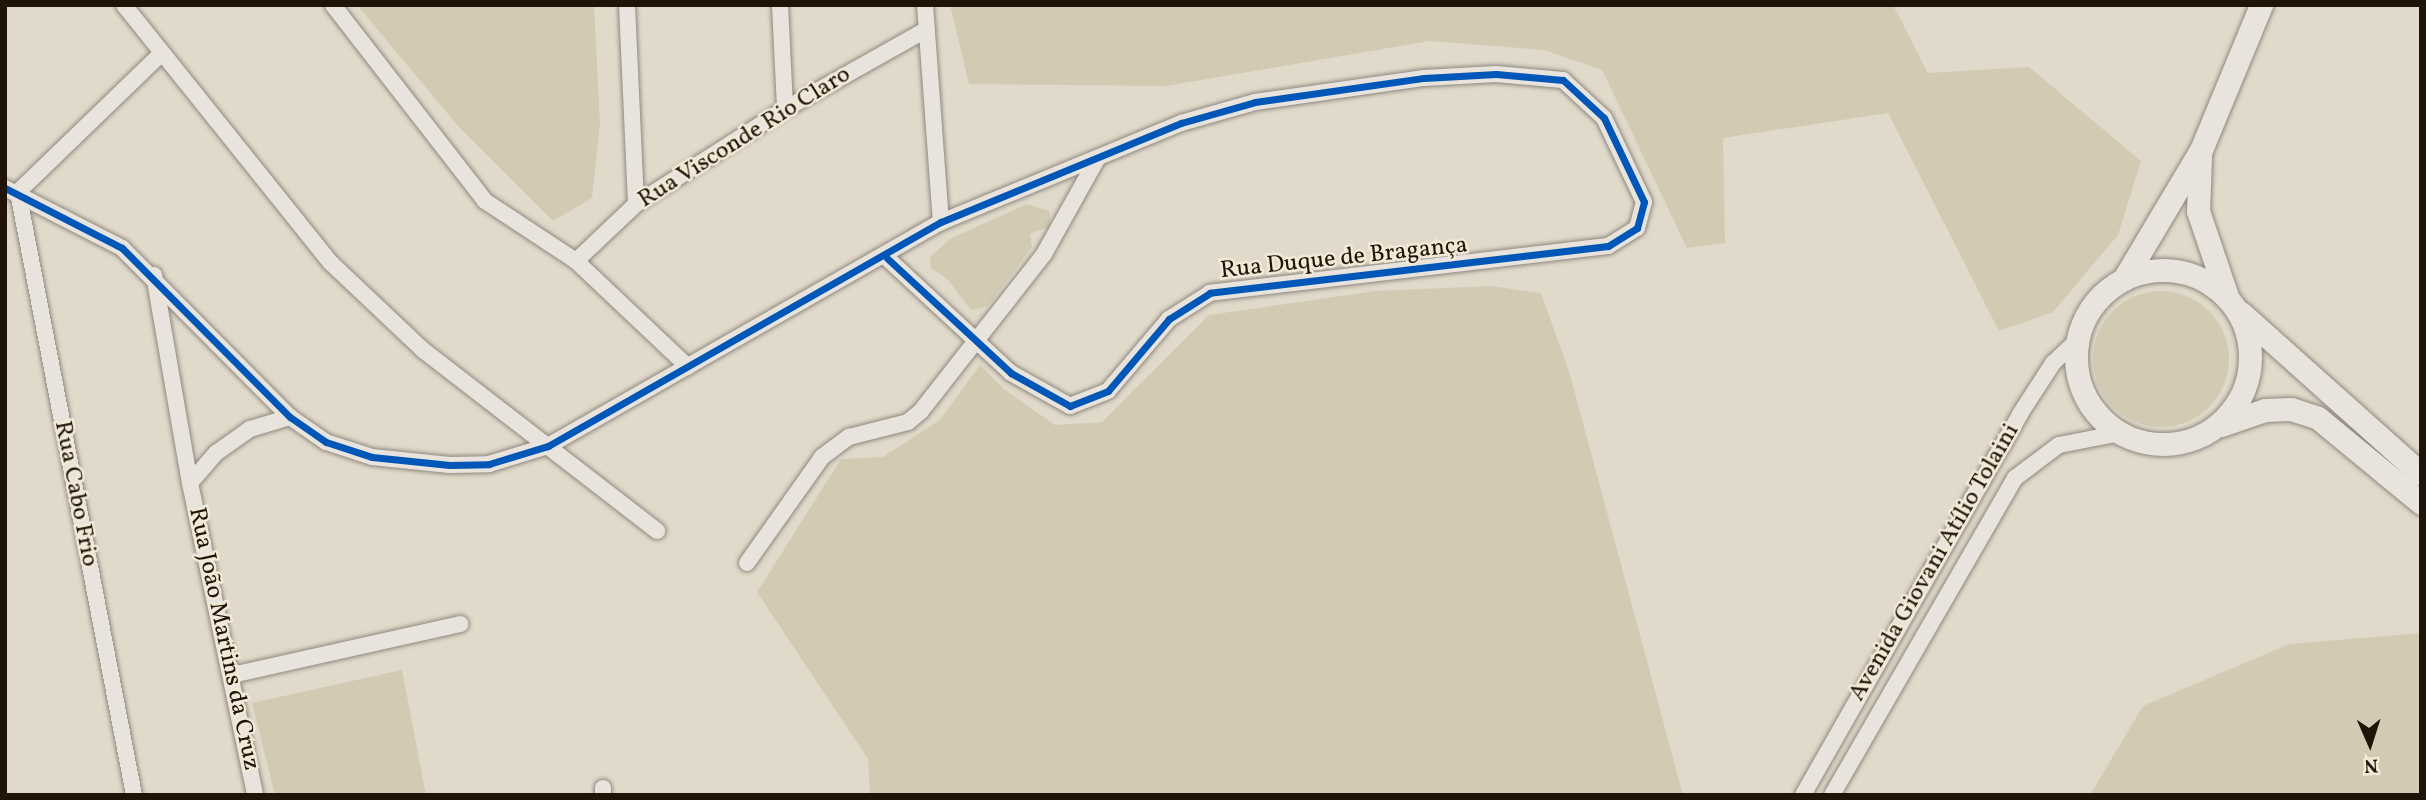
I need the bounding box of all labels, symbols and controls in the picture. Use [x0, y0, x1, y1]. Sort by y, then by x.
street label: Rua Visconde Rio Claro [633, 61, 857, 215]
street label: Rua Duque de Bragança [1219, 232, 1469, 286]
street label: Rua Cabo Frio [47, 419, 103, 569]
street label: Avenida Giovani Atílio Tolaini [1843, 419, 2027, 707]
street label: Rua João Martins da Cruz [181, 505, 265, 773]
north arrow [2335, 709, 2405, 779]
text: N [2364, 752, 2379, 778]

